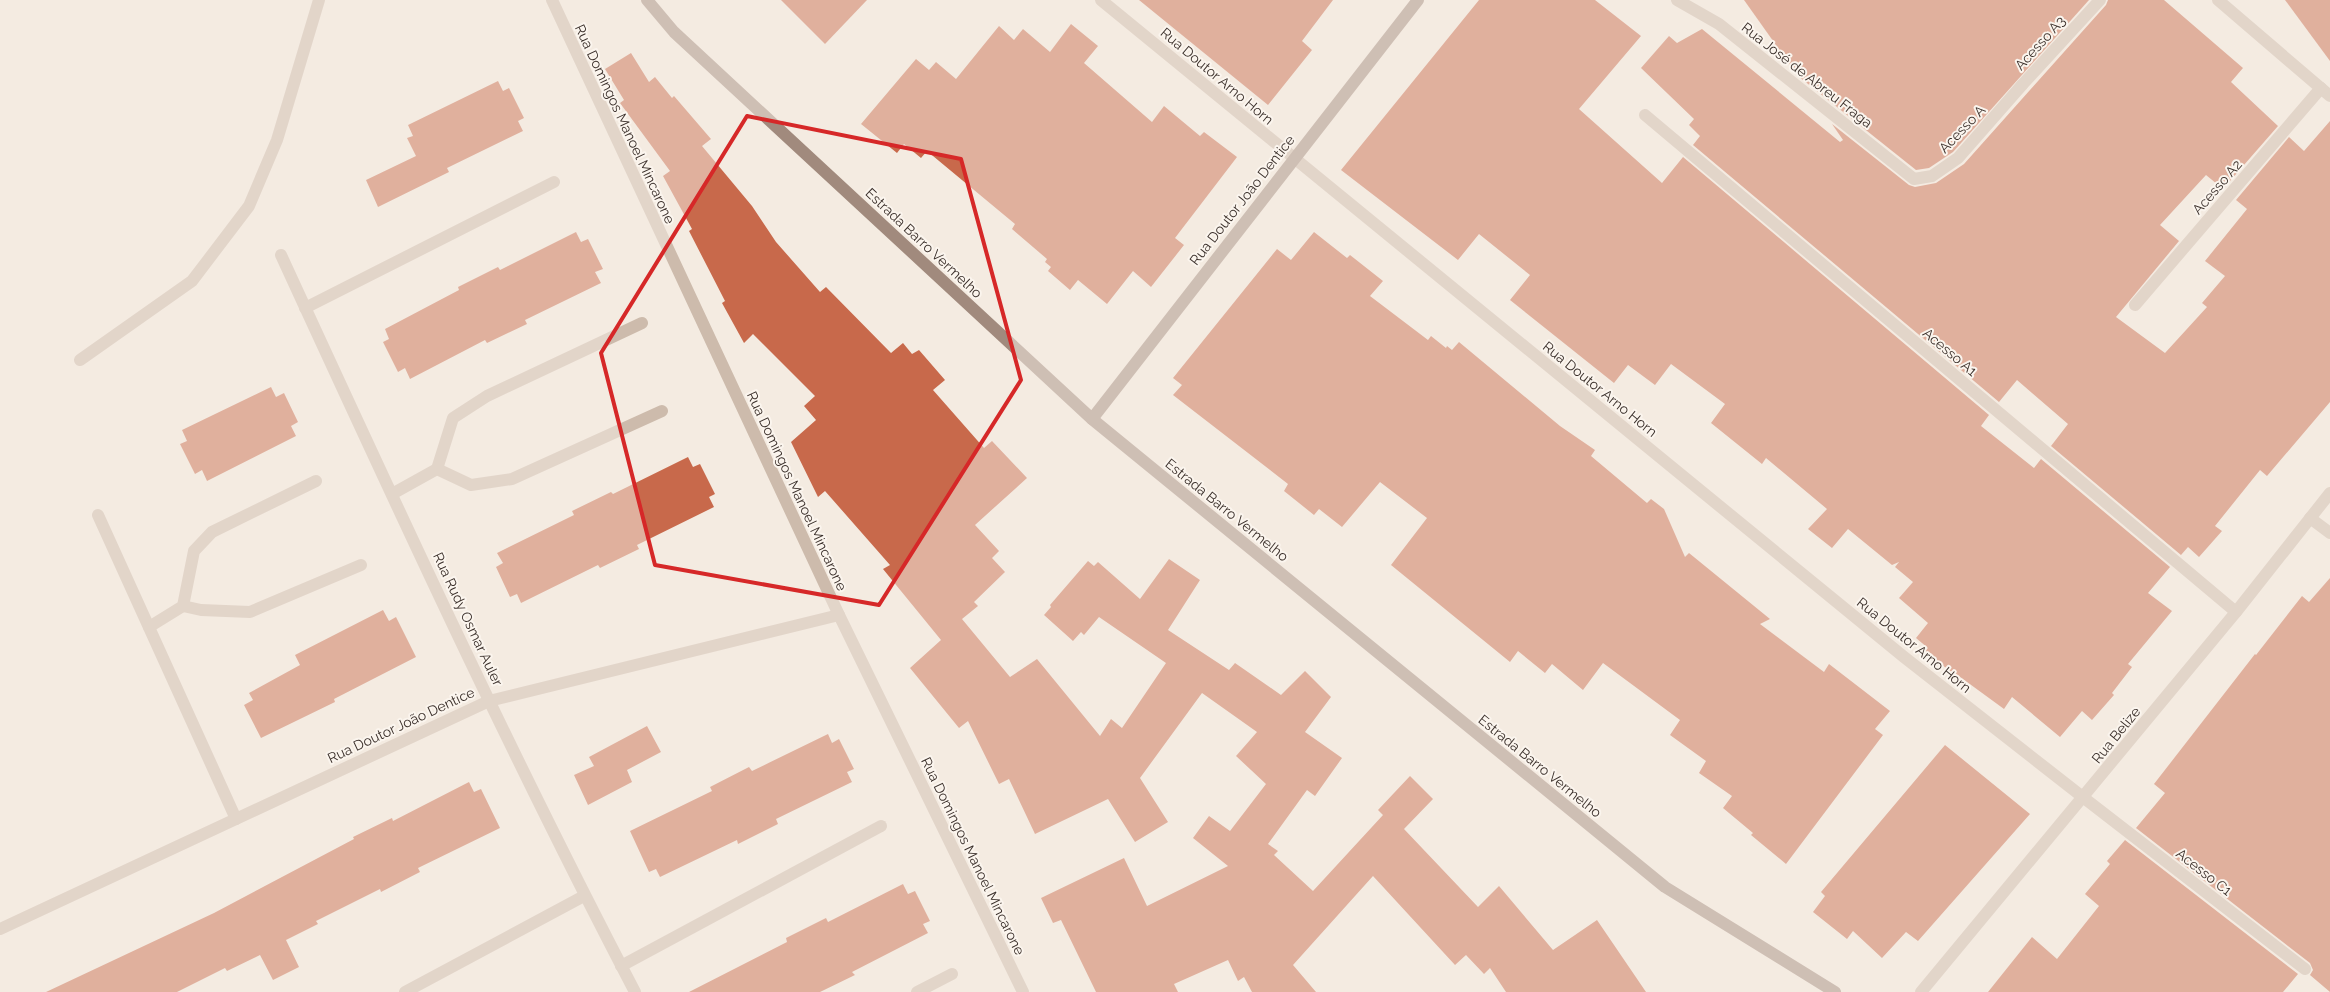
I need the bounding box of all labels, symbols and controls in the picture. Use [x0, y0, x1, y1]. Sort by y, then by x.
street label: Acesso A3 [2012, 13, 2068, 73]
street label: Rua José de Abreu Fraga [1739, 19, 1875, 131]
street label: Rua Domingos Manoel Mincarone [572, 22, 678, 226]
street label: Rua Doutor Arno Horn [1158, 24, 1276, 128]
street label: Acesso A [1936, 102, 1989, 156]
street label: Rua Doutor João Dentice [1186, 132, 1298, 268]
street label: Acesso A2 [2189, 157, 2245, 217]
street label: Estrada Barro Vermelho [862, 185, 986, 301]
street label: Acesso A1 [1920, 325, 1980, 379]
street label: Rua Doutor Arno Horn [1540, 338, 1660, 440]
street label: Rua Domingos Manoel Mincarone [744, 389, 850, 593]
street label: Estrada Barro Vermelho [1162, 455, 1292, 565]
street label: Rua Rudy Osmar Auler [430, 550, 506, 688]
street label: Rua Doutor Arno Horn [1854, 594, 1974, 696]
street label: Rua Doutor João Dentice [325, 684, 477, 766]
street label: Rua Belize [2088, 704, 2144, 766]
street label: Estrada Barro Vermelho [1475, 711, 1605, 821]
street label: Rua Domingos Manoel Mincarone [918, 755, 1028, 957]
street label: Acesso C1 [2173, 845, 2235, 899]

